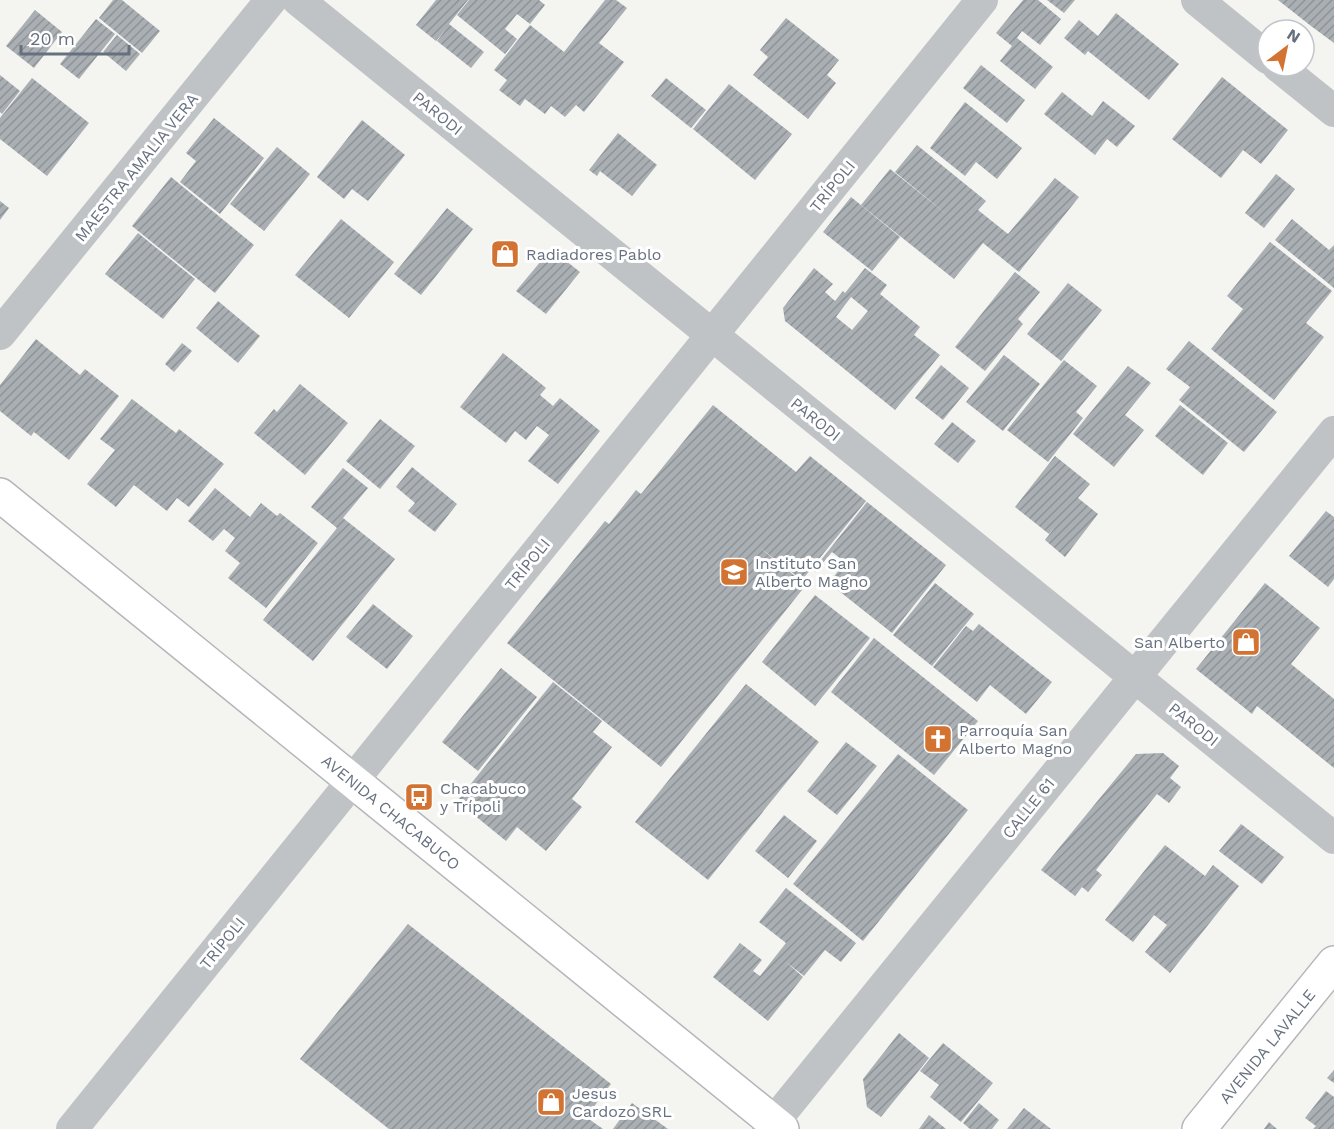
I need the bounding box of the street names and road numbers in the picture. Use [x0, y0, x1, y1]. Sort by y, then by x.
street label: PARODI [409, 88, 466, 139]
street label: MAESTRA AMALIA VERA [71, 89, 202, 245]
street label: TRÍPOLI [806, 157, 859, 216]
street label: PARODI [787, 394, 844, 445]
street label: TRÍPOLI [501, 535, 554, 594]
street label: PARODI [1165, 699, 1222, 750]
street label: AVENIDA CHACABUCO [318, 751, 464, 874]
street label: CALLE 61 [998, 774, 1059, 842]
street label: TRÍPOLI [196, 914, 249, 973]
street label: AVENIDA LAVALLE [1215, 985, 1319, 1107]

